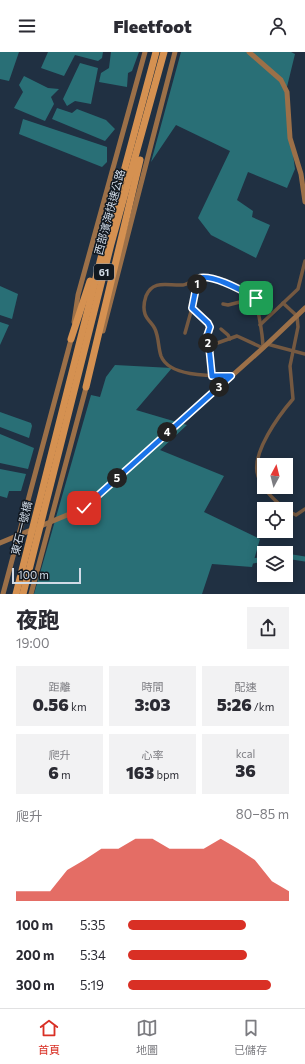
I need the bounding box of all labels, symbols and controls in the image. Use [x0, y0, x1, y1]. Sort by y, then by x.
icon: menu [16, 15, 38, 37]
text: Fleetfoot [113, 15, 192, 37]
icon: person [267, 15, 289, 37]
street label: 西部濱海快速公路 [91, 168, 127, 256]
road number: 61 [94, 264, 114, 280]
pin: 1 [187, 274, 207, 294]
text: 1 [195, 277, 199, 290]
pin [239, 281, 273, 315]
icon: arrive [245, 287, 267, 309]
pin: 2 [198, 333, 218, 353]
text: 2 [205, 336, 211, 349]
pin: 3 [209, 377, 229, 397]
text: 3 [216, 380, 222, 393]
pin: 4 [157, 422, 177, 442]
text: 4 [164, 425, 170, 438]
north arrow [257, 458, 293, 494]
map controls [257, 458, 293, 582]
pin: 5 [107, 468, 127, 488]
text: 5 [114, 471, 120, 484]
pin [67, 491, 101, 525]
icon: check [73, 497, 95, 519]
street label: 東石一號橋 [8, 500, 34, 556]
button: locate [257, 502, 293, 538]
button: layers [257, 546, 293, 582]
scale bar [12, 566, 81, 585]
text: 100 m [18, 568, 49, 581]
text: 夜跑 [16, 606, 60, 633]
button: share [247, 607, 289, 649]
text: 19:00 [16, 635, 49, 651]
text: 距離 [49, 680, 71, 693]
text: 時間 [142, 680, 164, 693]
text: 配速 [235, 680, 257, 693]
text: 0.56 [32, 694, 69, 715]
text: 3:03 [134, 694, 171, 715]
text: 5:26 [217, 694, 252, 715]
text: km [69, 700, 87, 713]
text: /km [252, 700, 274, 713]
text: kcal [236, 747, 255, 760]
text: 爬升 [49, 748, 71, 761]
text: 心率 [142, 748, 164, 761]
text: 36 [235, 760, 256, 781]
text: 6 [48, 762, 59, 783]
text: 163 [126, 762, 154, 783]
text: m [59, 768, 71, 781]
text: bpm [154, 768, 179, 781]
text: 80–85 m [236, 806, 289, 822]
text: 爬升 [16, 808, 42, 824]
text: 100 m [16, 917, 53, 933]
text: 5:35 [80, 917, 105, 933]
text: 200 m [16, 947, 54, 963]
text: 5:34 [80, 947, 106, 963]
text: 300 m [16, 977, 55, 993]
text: 5:19 [80, 977, 104, 993]
tab: 首頁 [38, 1017, 60, 1057]
tab: 地圖 [136, 1017, 158, 1057]
tab: 已儲存 [234, 1017, 267, 1057]

